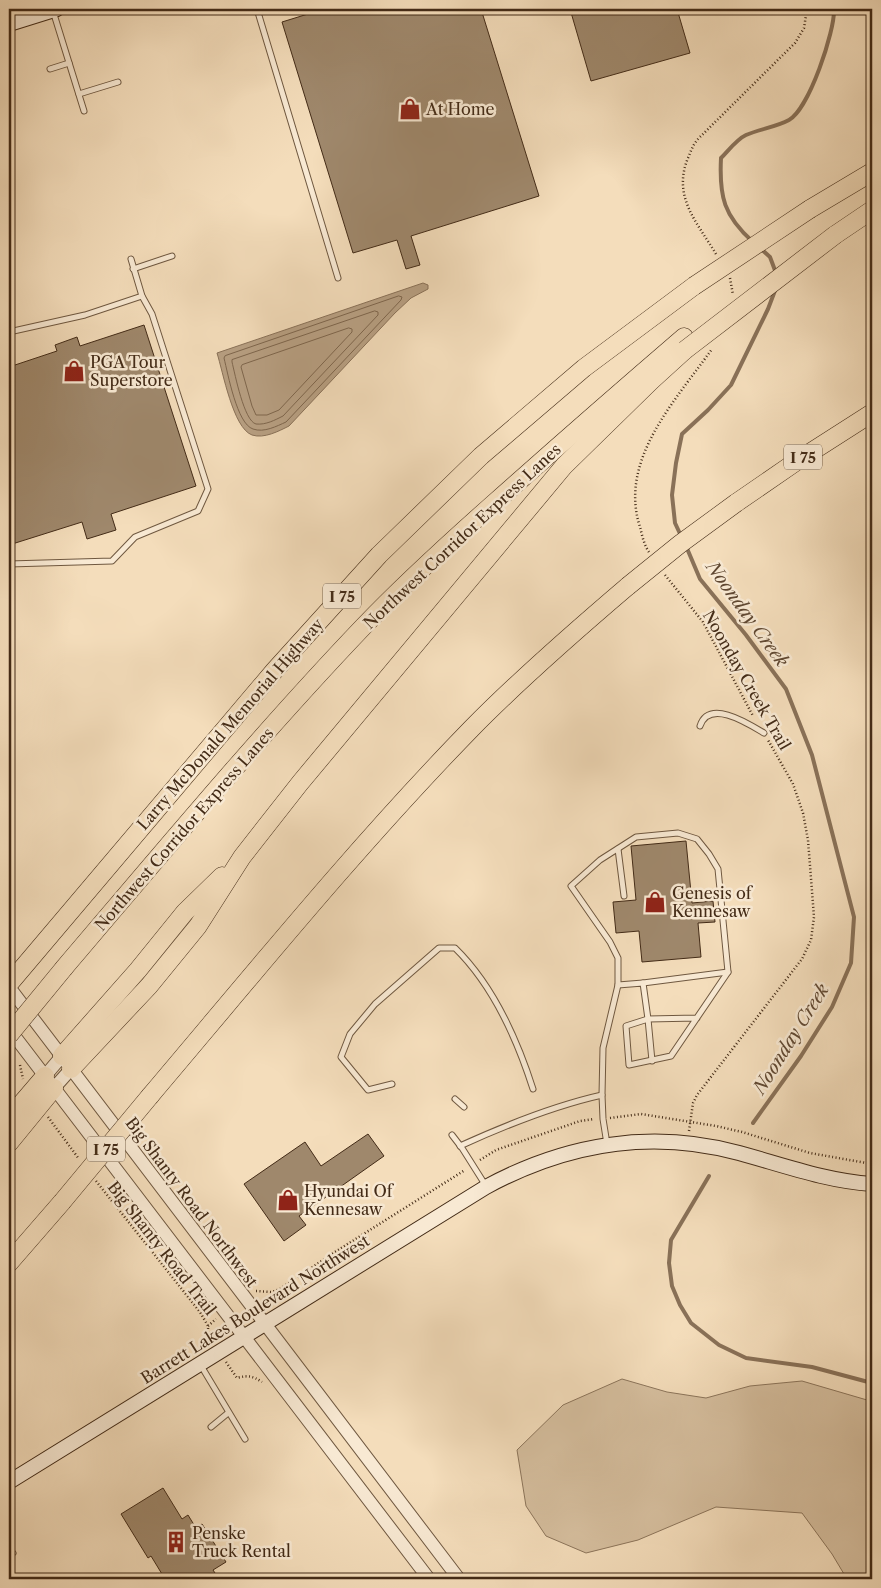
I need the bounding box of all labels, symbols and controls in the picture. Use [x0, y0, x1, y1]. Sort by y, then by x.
shop icon: At Home [397, 96, 423, 122]
place label: At Home [425, 99, 495, 119]
place label: PGA Tour Superstore [90, 352, 173, 390]
shop icon: PGA Tour Superstore [61, 358, 87, 384]
street label: Northwest Corridor Express Lanes [359, 439, 565, 633]
road number: I 75 [784, 444, 822, 470]
water label: Noonday Creek [700, 555, 793, 672]
road number: I 75 [323, 584, 361, 608]
street label: Noonday Creek Trail [699, 607, 795, 754]
street label: Larry McDonald Memorial Highway [133, 613, 328, 834]
street label: Northwest Corridor Express Lanes [90, 723, 278, 935]
place label: Genesis of Kennesaw [672, 883, 754, 921]
shop icon: Genesis of Kennesaw [642, 889, 668, 915]
water label: Noonday Creek [747, 979, 834, 1100]
street label: Big Shanty Road Northwest [121, 1113, 263, 1291]
road number: I 75 [87, 1136, 125, 1162]
street label: Big Shanty Road Trail [104, 1177, 221, 1319]
place label: Hyundai Of Kennesaw [304, 1181, 395, 1219]
shop icon: Hyundai Of Kennesaw [275, 1187, 301, 1213]
street label: Barrett Lakes Boulevard Northwest [137, 1230, 373, 1388]
place label: Penske Truck Rental [192, 1523, 291, 1561]
building icon: Penske Truck Rental [163, 1529, 189, 1555]

